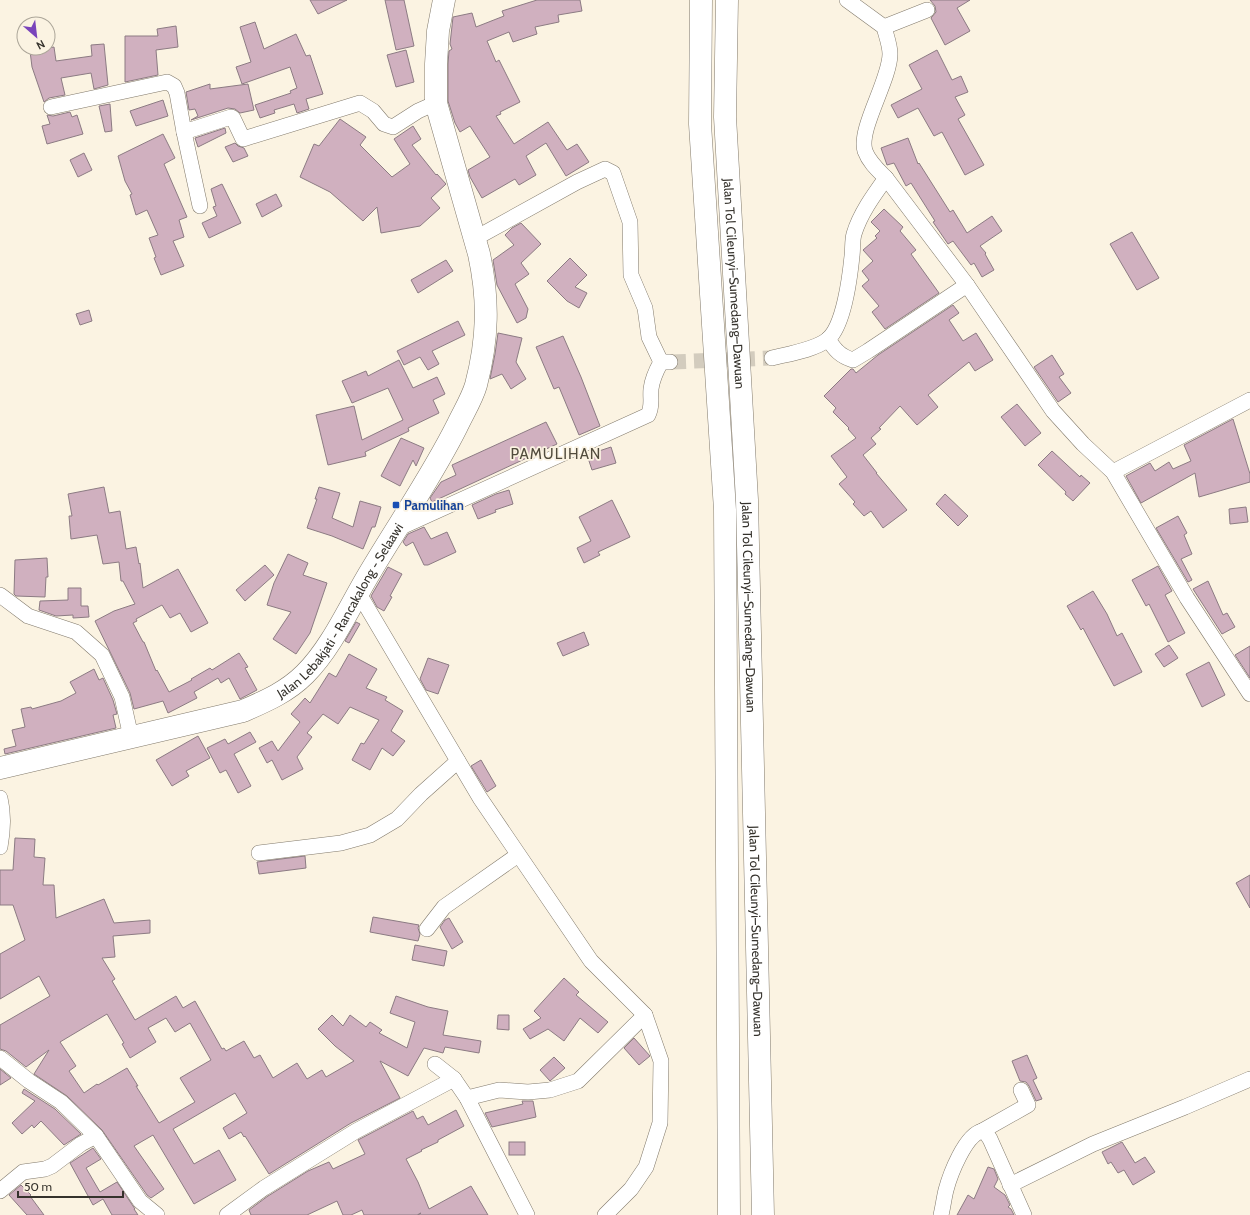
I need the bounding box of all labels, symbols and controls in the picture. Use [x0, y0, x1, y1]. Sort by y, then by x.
north arrow [16, 16, 56, 56]
text: N [34, 37, 47, 53]
street label: Jalan Tol Cileunyi–Sumedang–Dawuan [720, 177, 749, 389]
district label: PAMULIHAN [511, 445, 601, 463]
place label: Pamulihan [404, 497, 464, 513]
marker: Pamulihan [391, 500, 401, 510]
street label: Jalan Tol Cileunyi–Sumedang–Dawuan [739, 501, 760, 713]
street label: Jalan Lebakjati - Rancakalong - Selaawi [273, 520, 406, 702]
street label: Jalan Tol Cileunyi–Sumedang–Dawuan [746, 825, 767, 1037]
scale bar [18, 1173, 123, 1199]
text: 50 m [24, 1179, 52, 1194]

